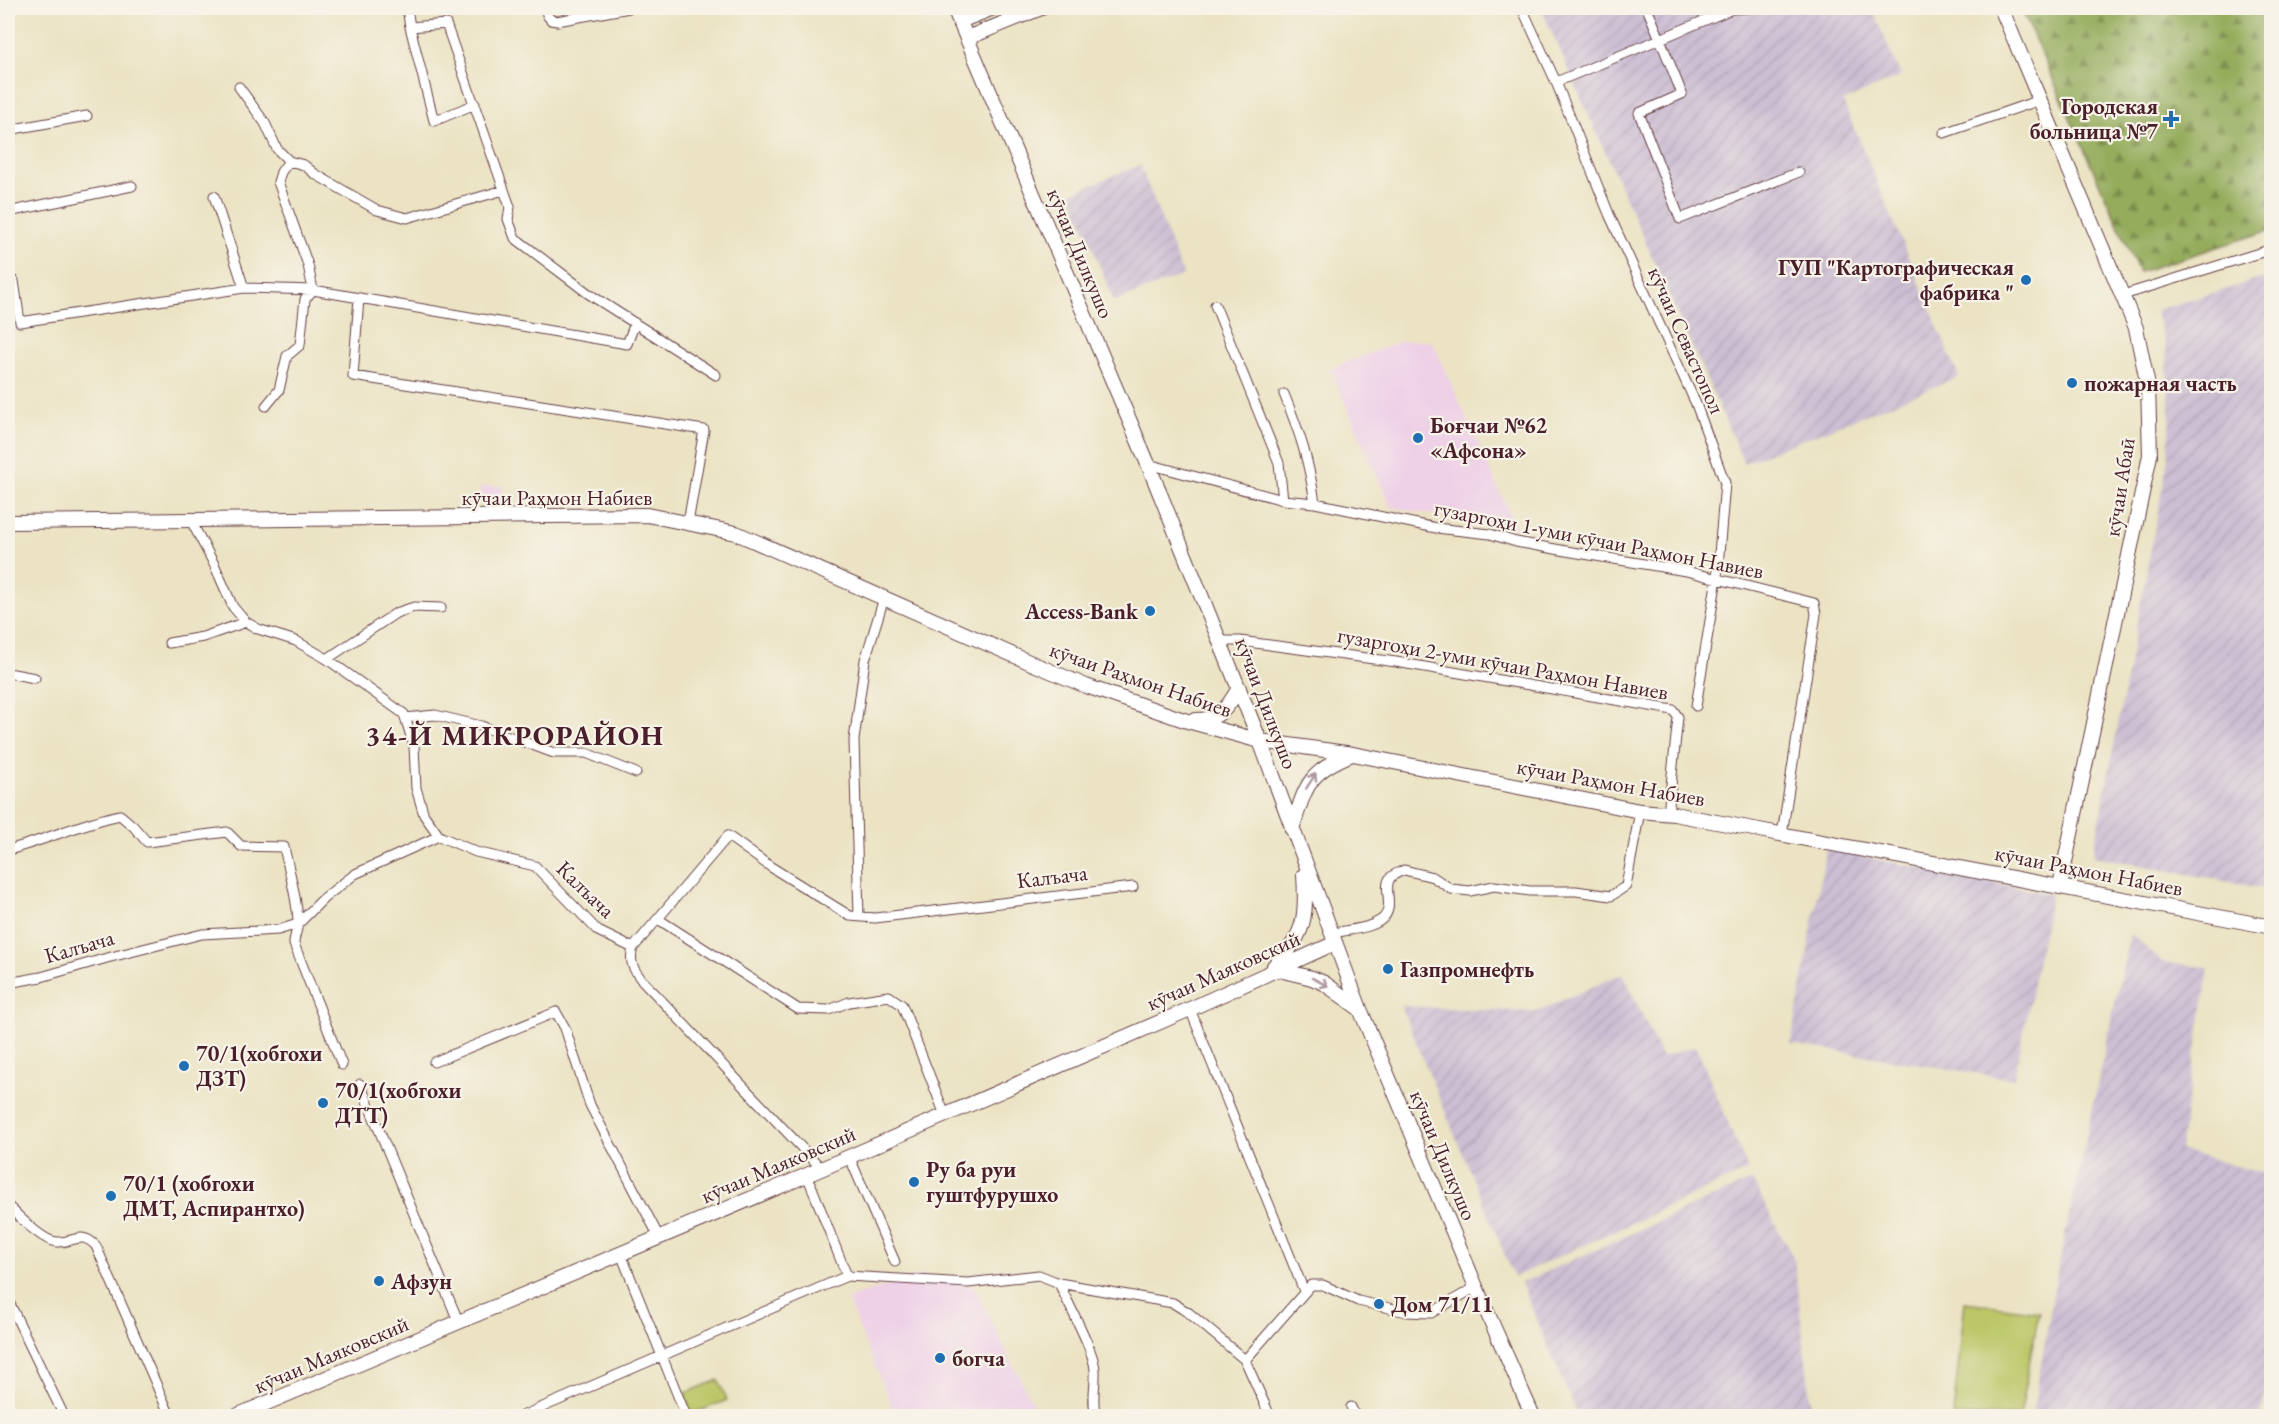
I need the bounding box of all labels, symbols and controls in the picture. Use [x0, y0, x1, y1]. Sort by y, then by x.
place label: Городская больница №7 [2030, 92, 2158, 146]
marker: Городская больница №7 [2162, 110, 2180, 128]
street label: кӯчаи Дилкушо [1040, 184, 1121, 323]
place label: ГУП "Картографическая фабрика " [1778, 253, 2014, 307]
street label: кӯчаи Севастопол [1641, 262, 1732, 419]
marker: ГУП "Картографическая фабрика " [2019, 273, 2033, 287]
place label: пожарная часть [2084, 369, 2237, 398]
marker: пожарная часть [2065, 376, 2079, 390]
place label: Боғчаи №62 «Афсона» [1430, 411, 1548, 465]
marker: Боғчаи №62 «Афсона» [1411, 431, 1425, 445]
street label: кӯчаи Абаӣ [2097, 435, 2142, 539]
street label: кӯчаи Раҳмон Набиев [462, 483, 652, 512]
street label: гузаргоҳи 1-уми кӯчаи Раҳмон Навиев [1432, 493, 1766, 586]
place label: Access-Bank [1024, 597, 1139, 626]
marker: Access-Bank [1143, 604, 1157, 618]
street label: гузаргоҳи 2-уми кӯчаи Раҳмон Навиев [1335, 620, 1670, 707]
street label: кӯчаи Дилкушо [1228, 633, 1305, 773]
street label: кӯчаи Раҳмон Набиев [1046, 635, 1236, 724]
district label: 34-Й МИКРОРАЙОН [366, 717, 664, 753]
street label: кӯчаи Раҳмон Набиев [1514, 752, 1707, 813]
one-way arrow [1305, 774, 1317, 790]
street label: кӯчаи Раҳмон Набиев [1992, 838, 2185, 903]
street label: Калъача [550, 854, 621, 925]
street label: Калъача [1015, 858, 1089, 895]
street label: Калъача [41, 923, 117, 970]
street label: кӯчаи Маяковский [1142, 923, 1305, 1017]
place label: Газпромнефть [1400, 955, 1534, 984]
marker: Газпромнефть [1381, 962, 1395, 976]
one-way arrow [1311, 977, 1329, 988]
place label: 70/1(хобгохи ДЗТ) [196, 1039, 323, 1093]
marker: 70/1(хобгохи ДЗТ) [177, 1059, 191, 1073]
place label: 70/1(хобгохи ДТТ) [335, 1076, 462, 1130]
street label: кӯчаи Дилкушо [1403, 1086, 1484, 1225]
marker: 70/1(хобгохи ДТТ) [316, 1096, 330, 1110]
street label: кӯчаи Маяковский [696, 1119, 860, 1210]
place label: Ру ба руи гуштфурушхо [926, 1155, 1058, 1209]
place label: 70/1 (хобгохи ДМТ, Аспирантхо) [123, 1169, 305, 1223]
marker: Ру ба руи гуштфурушхо [907, 1175, 921, 1189]
marker: 70/1 (хобгохи ДМТ, Аспирантхо) [104, 1189, 118, 1203]
place label: Афзун [390, 1267, 452, 1296]
marker: Афзун [372, 1274, 386, 1288]
place label: Дом 71/11 [1391, 1290, 1493, 1319]
marker: Дом 71/11 [1372, 1297, 1386, 1311]
street label: кӯчаи Маяковский [249, 1309, 413, 1400]
place label: богча [952, 1344, 1005, 1373]
marker: богча [933, 1351, 947, 1365]

